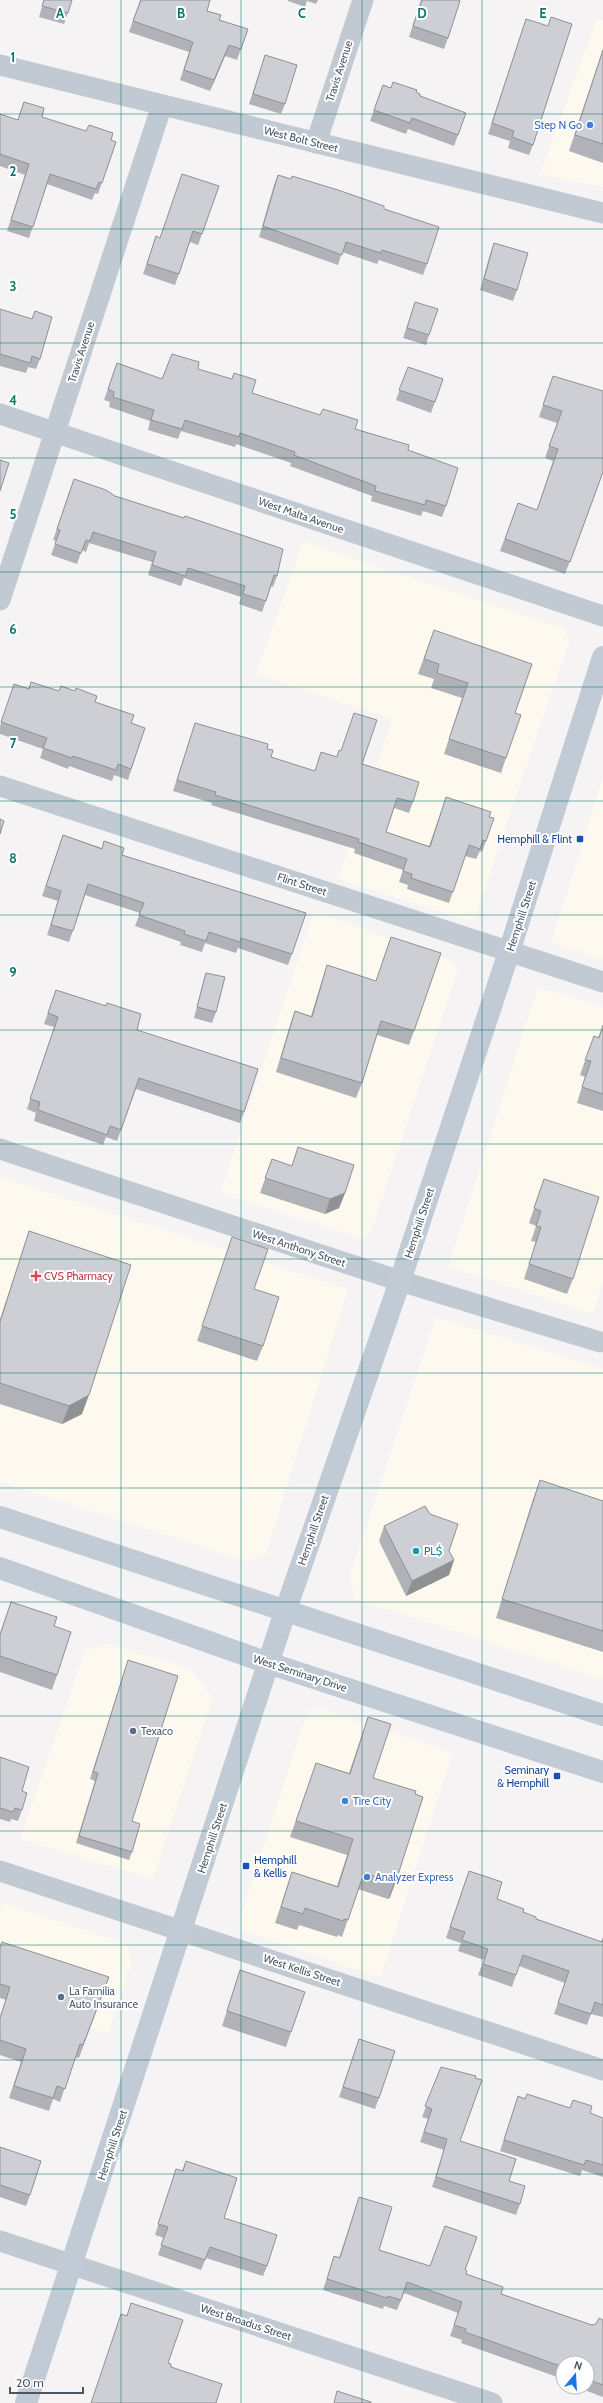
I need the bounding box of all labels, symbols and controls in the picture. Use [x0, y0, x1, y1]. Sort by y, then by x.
text: A [56, 5, 65, 21]
text: B [177, 5, 185, 21]
text: C [298, 5, 306, 21]
text: D [417, 5, 427, 21]
text: E [539, 5, 547, 21]
street label: Travis Avenue [323, 39, 356, 103]
text: 1 [11, 49, 15, 65]
place label: Step N Go [534, 118, 582, 132]
marker: Step N Go [585, 120, 595, 130]
street label: West Bolt Street [262, 123, 340, 155]
text: 2 [10, 163, 17, 179]
text: 3 [9, 278, 17, 294]
street label: Travis Avenue [65, 320, 98, 384]
text: 4 [9, 392, 17, 408]
street label: West Malta Avenue [256, 494, 346, 536]
text: 5 [10, 506, 17, 522]
text: 6 [9, 621, 17, 637]
text: 7 [10, 735, 17, 751]
place label: Hemphill & Flint [497, 832, 572, 846]
marker: Hemphill & Flint [575, 834, 585, 844]
text: 8 [9, 850, 17, 866]
street label: Flint Street [275, 869, 329, 899]
street label: Hemphill Street [503, 879, 539, 953]
text: 9 [9, 964, 17, 980]
street label: Hemphill Street [401, 1186, 437, 1260]
street label: West Anthony Street [251, 1226, 348, 1270]
place label: CVS Pharmacy [44, 1269, 113, 1283]
marker: CVS Pharmacy [31, 1271, 41, 1281]
street label: Hemphill Street [294, 1493, 332, 1567]
place label: PL$ [424, 1544, 443, 1558]
marker: PL$ [411, 1546, 421, 1556]
street label: West Seminary Drive [251, 1651, 349, 1695]
place label: Texaco [141, 1724, 173, 1738]
marker: Texaco [128, 1726, 138, 1736]
place label: Seminary & Hemphill [497, 1763, 549, 1790]
marker: Seminary & Hemphill [552, 1771, 562, 1781]
place label: Tire City [353, 1794, 392, 1808]
marker: Tire City [340, 1796, 350, 1806]
street label: Hemphill Street [194, 1801, 230, 1875]
place label: Hemphill & Kellis [254, 1853, 297, 1880]
marker: Hemphill & Kellis [241, 1861, 251, 1871]
place label: Analyzer Express [375, 1870, 454, 1884]
marker: Analyzer Express [362, 1872, 372, 1882]
street label: West Kellis Street [261, 1951, 343, 1989]
place label: La Familia Auto Insurance [69, 1984, 139, 2011]
marker: La Familia Auto Insurance [56, 1992, 66, 2002]
street label: Hemphill Street [94, 2108, 130, 2182]
street label: West Broadus Street [199, 2301, 293, 2343]
north arrow [555, 2355, 595, 2395]
text: N [572, 2358, 584, 2373]
scale bar [10, 2369, 83, 2395]
text: 20 m [16, 2375, 44, 2390]

